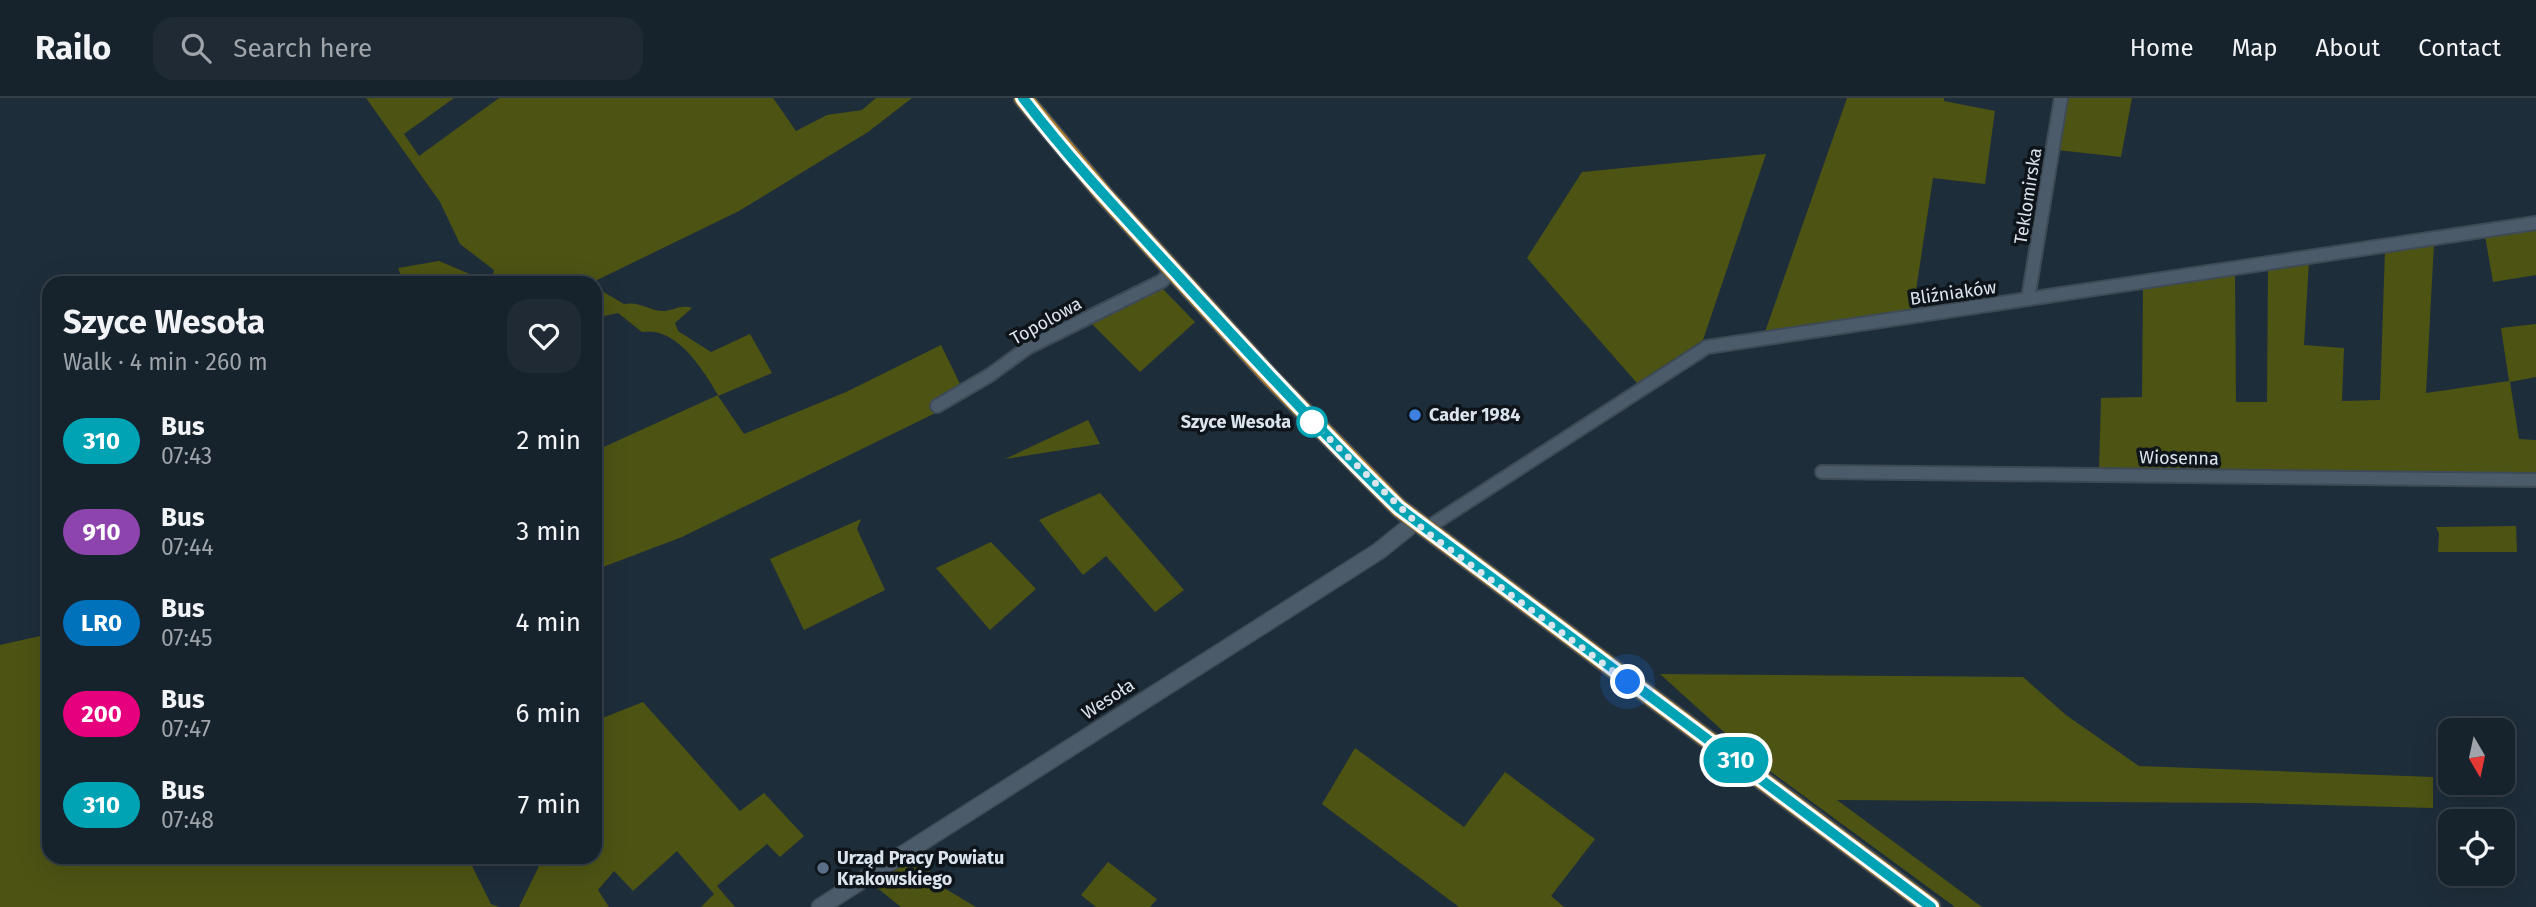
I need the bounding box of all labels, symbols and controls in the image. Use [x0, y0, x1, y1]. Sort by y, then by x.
search box [153, 17, 643, 80]
text: Railo [35, 28, 111, 68]
icon: search [177, 29, 215, 67]
text: Search here [233, 33, 372, 64]
text: Home [2130, 34, 2194, 62]
text: Map [2232, 34, 2278, 62]
text: About [2316, 34, 2380, 62]
text: Contact [2418, 34, 2501, 62]
street label: Teklomirska [2010, 146, 2046, 246]
street label: Bliźniaków [1908, 276, 1998, 310]
street label: Topolowa [1006, 292, 1086, 350]
button: heart [507, 299, 581, 373]
text: Szyce Wesoła [63, 302, 265, 342]
text: Walk · 4 min · 260 m [63, 348, 268, 376]
place label: Cader 1984 [1429, 404, 1520, 426]
marker: Szyce Wesoła [1297, 407, 1327, 437]
marker: Cader 1984 [1407, 407, 1423, 423]
text: Bus [161, 411, 204, 442]
place label: Szyce Wesoła [1181, 411, 1291, 433]
text: 2 min [516, 425, 581, 456]
text: 310 [83, 427, 120, 455]
text: 07:43 [161, 442, 212, 470]
street label: Wiosenna [2139, 446, 2219, 470]
text: Bus [161, 502, 204, 533]
text: 3 min [516, 516, 581, 547]
text: 910 [82, 518, 121, 546]
text: 07:44 [161, 533, 213, 561]
text: Bus [161, 593, 204, 624]
text: 4 min [515, 607, 581, 638]
text: LR0 [81, 609, 122, 637]
text: 07:45 [161, 624, 213, 652]
your location [1610, 664, 1645, 699]
street label: Wesoła [1077, 674, 1139, 724]
text: Bus [161, 684, 204, 715]
text: 6 min [515, 698, 581, 729]
text: 200 [81, 700, 122, 728]
text: 07:47 [161, 715, 211, 743]
north arrow [2438, 718, 2515, 794]
map controls [2438, 718, 2515, 886]
line badge: 310 [1696, 737, 1776, 783]
text: 310 [1717, 746, 1755, 774]
text: Bus [161, 775, 204, 806]
text: 7 min [518, 789, 581, 820]
text: 310 [83, 791, 120, 819]
text: 07:48 [161, 806, 214, 834]
button: locate [2438, 809, 2515, 886]
place label: Urząd Pracy Powiatu Krakowskiego [837, 847, 1004, 890]
marker: Urząd Pracy Powiatu Krakowskiego [815, 860, 831, 876]

